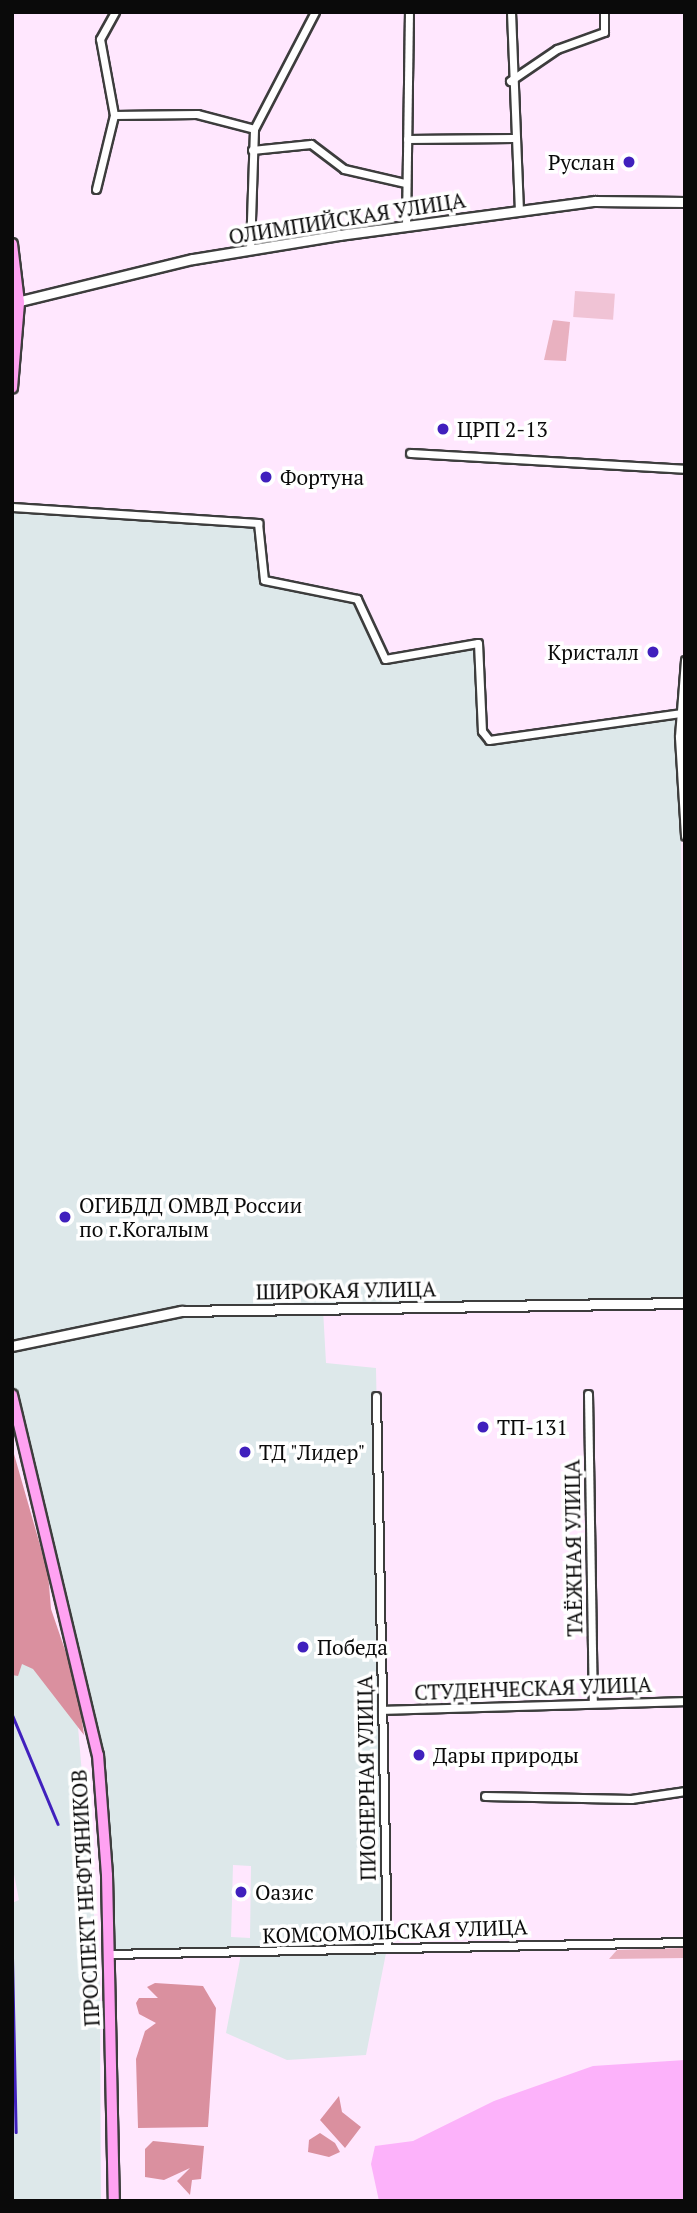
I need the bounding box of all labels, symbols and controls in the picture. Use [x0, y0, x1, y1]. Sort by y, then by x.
place label: Руслан [548, 149, 615, 175]
marker: Руслан [621, 154, 637, 170]
street label: ОЛИМПИЙСКАЯ УЛИЦА [226, 187, 468, 249]
place label: ЦРП 2-13 [457, 416, 548, 442]
marker: ЦРП 2-13 [435, 421, 451, 437]
place label: Фортуна [280, 464, 364, 490]
marker: Фортуна [258, 469, 274, 485]
place label: Кристалл [547, 639, 639, 665]
marker: Кристалл [645, 644, 661, 660]
place label: ОГИБДД ОМВД России по г.Когалым [79, 1192, 302, 1242]
marker: ОГИБДД ОМВД России по г.Когалым [57, 1209, 73, 1225]
street label: ШИРОКАЯ УЛИЦА [255, 1276, 437, 1304]
place label: ТП-131 [497, 1414, 568, 1440]
marker: ТП-131 [475, 1419, 491, 1435]
place label: ТД "Лидер" [259, 1439, 366, 1465]
marker: ТД "Лидер" [237, 1444, 253, 1460]
street label: ТАЁЖНАЯ УЛИЦА [559, 1459, 587, 1637]
place label: Победа [317, 1634, 388, 1660]
marker: Победа [295, 1639, 311, 1655]
street label: СТУДЕНЧЕСКАЯ УЛИЦА [414, 1671, 652, 1705]
street label: ПИОНЕРНАЯ УЛИЦА [352, 1675, 380, 1881]
place label: Дары природы [433, 1742, 579, 1768]
marker: Дары природы [411, 1747, 427, 1763]
street label: ПРОСПЕКТ НЕФТЯНИКОВ [66, 1769, 104, 2027]
place label: Оазис [255, 1879, 314, 1905]
marker: Оазис [233, 1884, 249, 1900]
street label: КОМСОМОЛЬСКАЯ УЛИЦА [262, 1914, 528, 1948]

